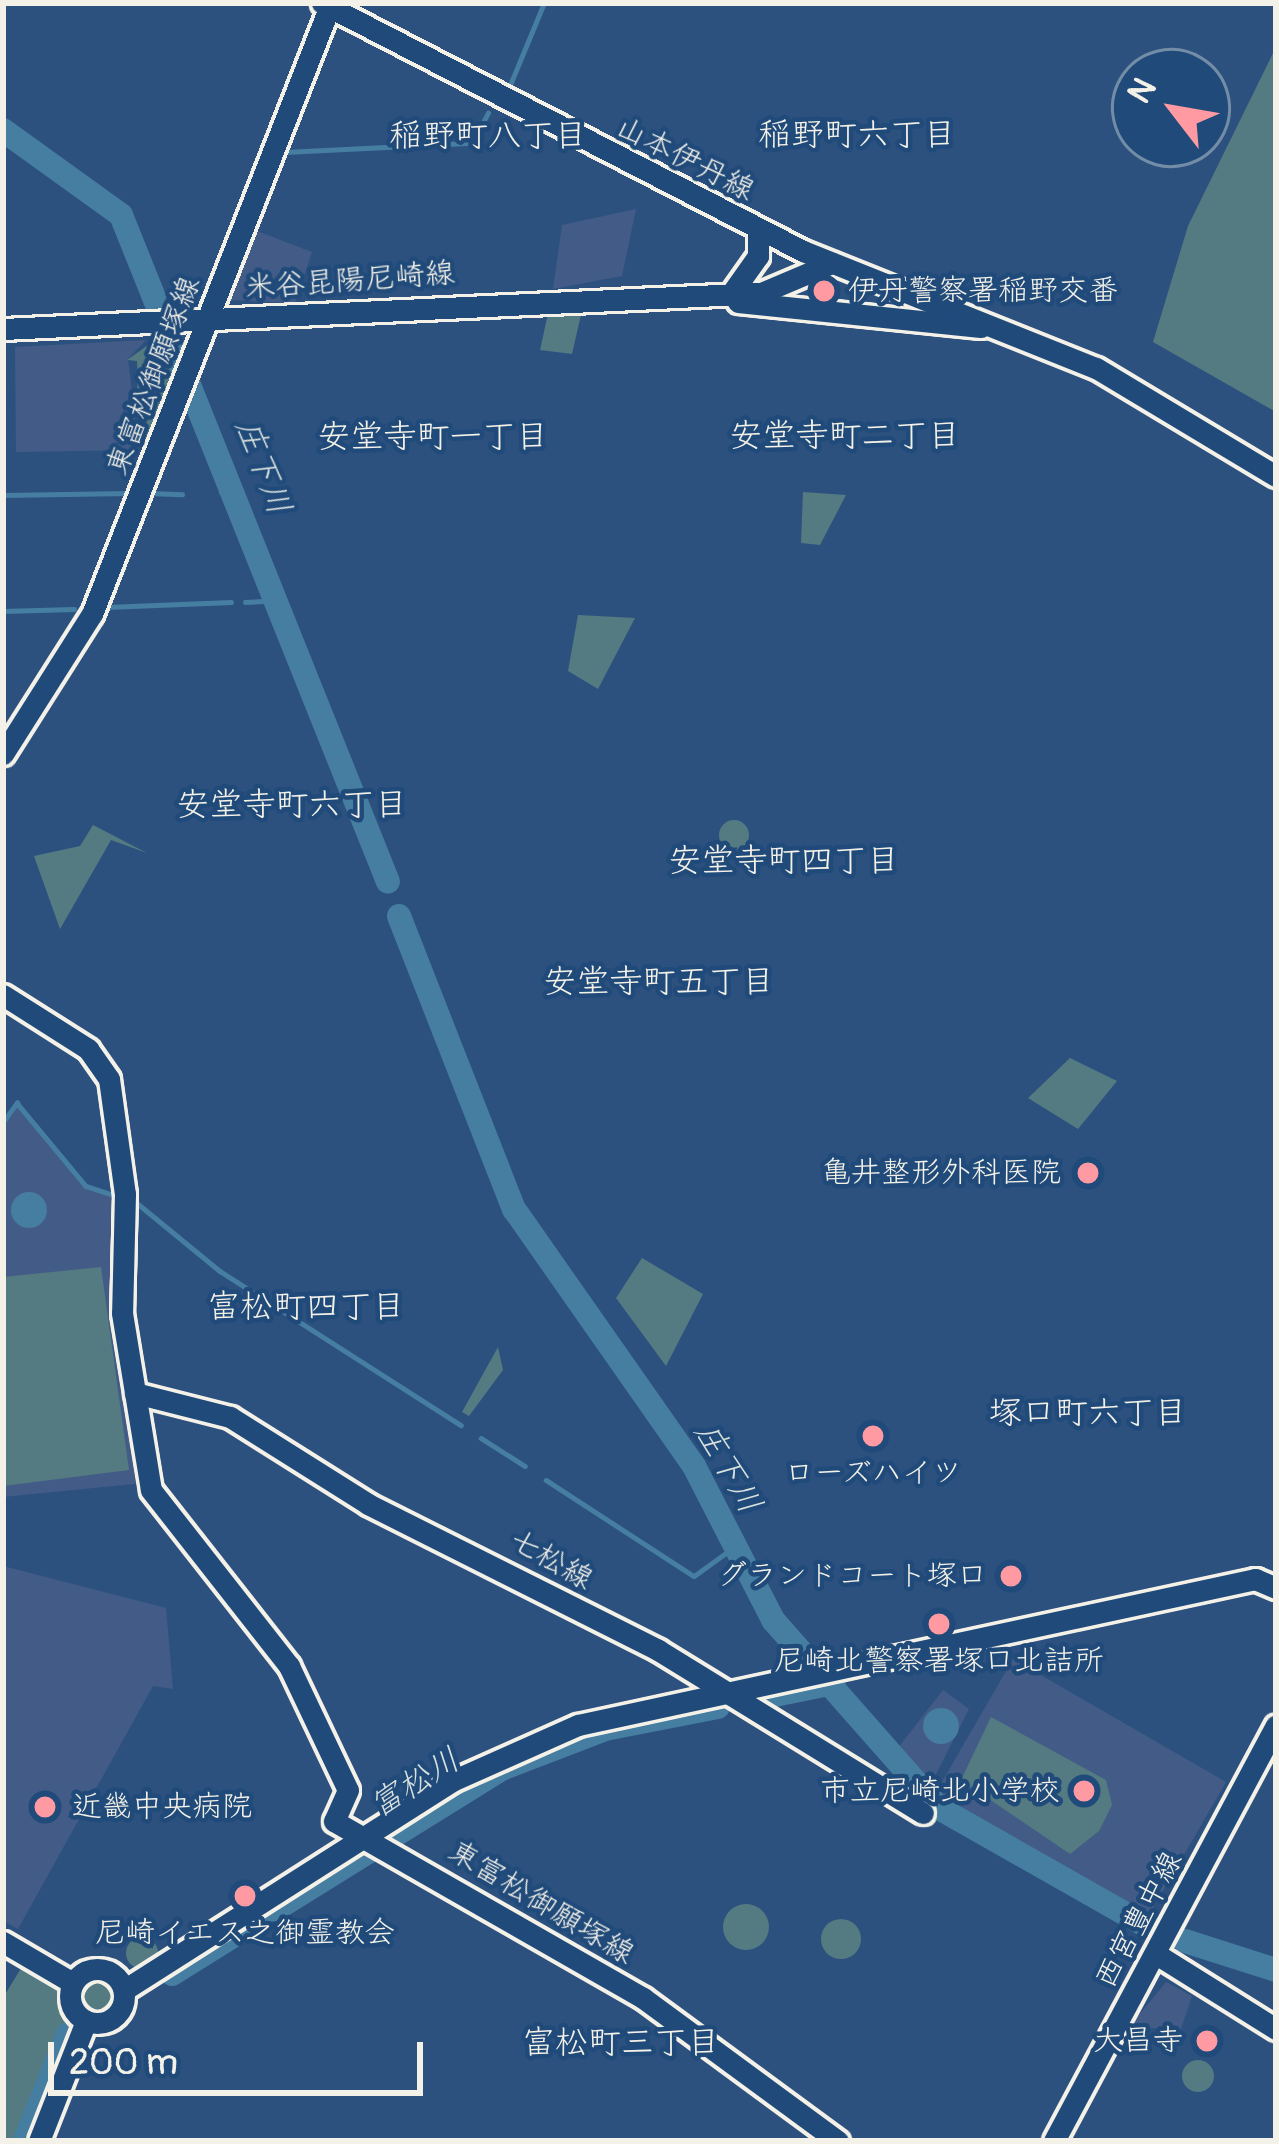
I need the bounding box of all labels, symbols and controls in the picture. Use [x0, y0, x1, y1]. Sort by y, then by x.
north arrow [1111, 48, 1231, 168]
text: N [1119, 71, 1166, 111]
street label: 山本伊丹線 [610, 109, 760, 209]
district label: 稲野町六丁目 [758, 115, 956, 155]
district label: 稲野町八丁目 [389, 116, 587, 156]
street label: 米谷昆陽尼崎線 [244, 256, 456, 306]
street label: 東富松御願塚線 [100, 272, 208, 480]
place label: 伊丹警察署稲野交番 [848, 273, 1118, 309]
marker: 伊丹警察署稲野交番 [811, 278, 837, 304]
water label: 庄下川 [227, 414, 299, 520]
district label: 安堂寺町二丁目 [730, 416, 960, 456]
district label: 安堂寺町一丁目 [318, 417, 548, 457]
district label: 安堂寺町六丁目 [177, 785, 407, 825]
district label: 安堂寺町四丁目 [669, 841, 899, 881]
district label: 安堂寺町五丁目 [544, 962, 774, 1002]
place label: 亀井整形外科医院 [821, 1155, 1061, 1191]
marker: 亀井整形外科医院 [1072, 1157, 1104, 1189]
district label: 富松町四丁目 [207, 1287, 405, 1327]
district label: 塚口町六丁目 [989, 1393, 1187, 1433]
water label: 庄下川 [686, 1415, 770, 1521]
marker: ローズハイツ [860, 1423, 886, 1449]
place label: ローズハイツ [783, 1455, 963, 1491]
street label: 七松線 [503, 1522, 599, 1598]
place label: グランドコート塚口 [717, 1558, 987, 1594]
marker: グランドコート塚口 [998, 1563, 1024, 1589]
marker: 尼崎北警察署塚口北詰所 [926, 1611, 952, 1637]
place label: 尼崎北警察署塚口北詰所 [774, 1643, 1104, 1679]
water label: 富松川 [363, 1740, 467, 1826]
place label: 市立尼崎北小学校 [820, 1773, 1060, 1809]
marker: 市立尼崎北小学校 [1071, 1778, 1097, 1804]
place label: 近畿中央病院 [72, 1789, 252, 1825]
marker: 近畿中央病院 [29, 1791, 61, 1823]
street label: 東富松御願塚線 [442, 1833, 640, 1973]
street label: 西宮豊中線 [1088, 1845, 1190, 1995]
marker: 尼崎イエス之御霊教会 [232, 1883, 258, 1909]
place label: 尼崎イエス之御霊教会 [95, 1915, 395, 1951]
scale bar [54, 2018, 429, 2092]
district label: 富松町三丁目 [522, 2023, 720, 2063]
place label: 大昌寺 [1093, 2023, 1183, 2059]
marker: 大昌寺 [1194, 2028, 1220, 2054]
text: 200 m [69, 2040, 178, 2085]

